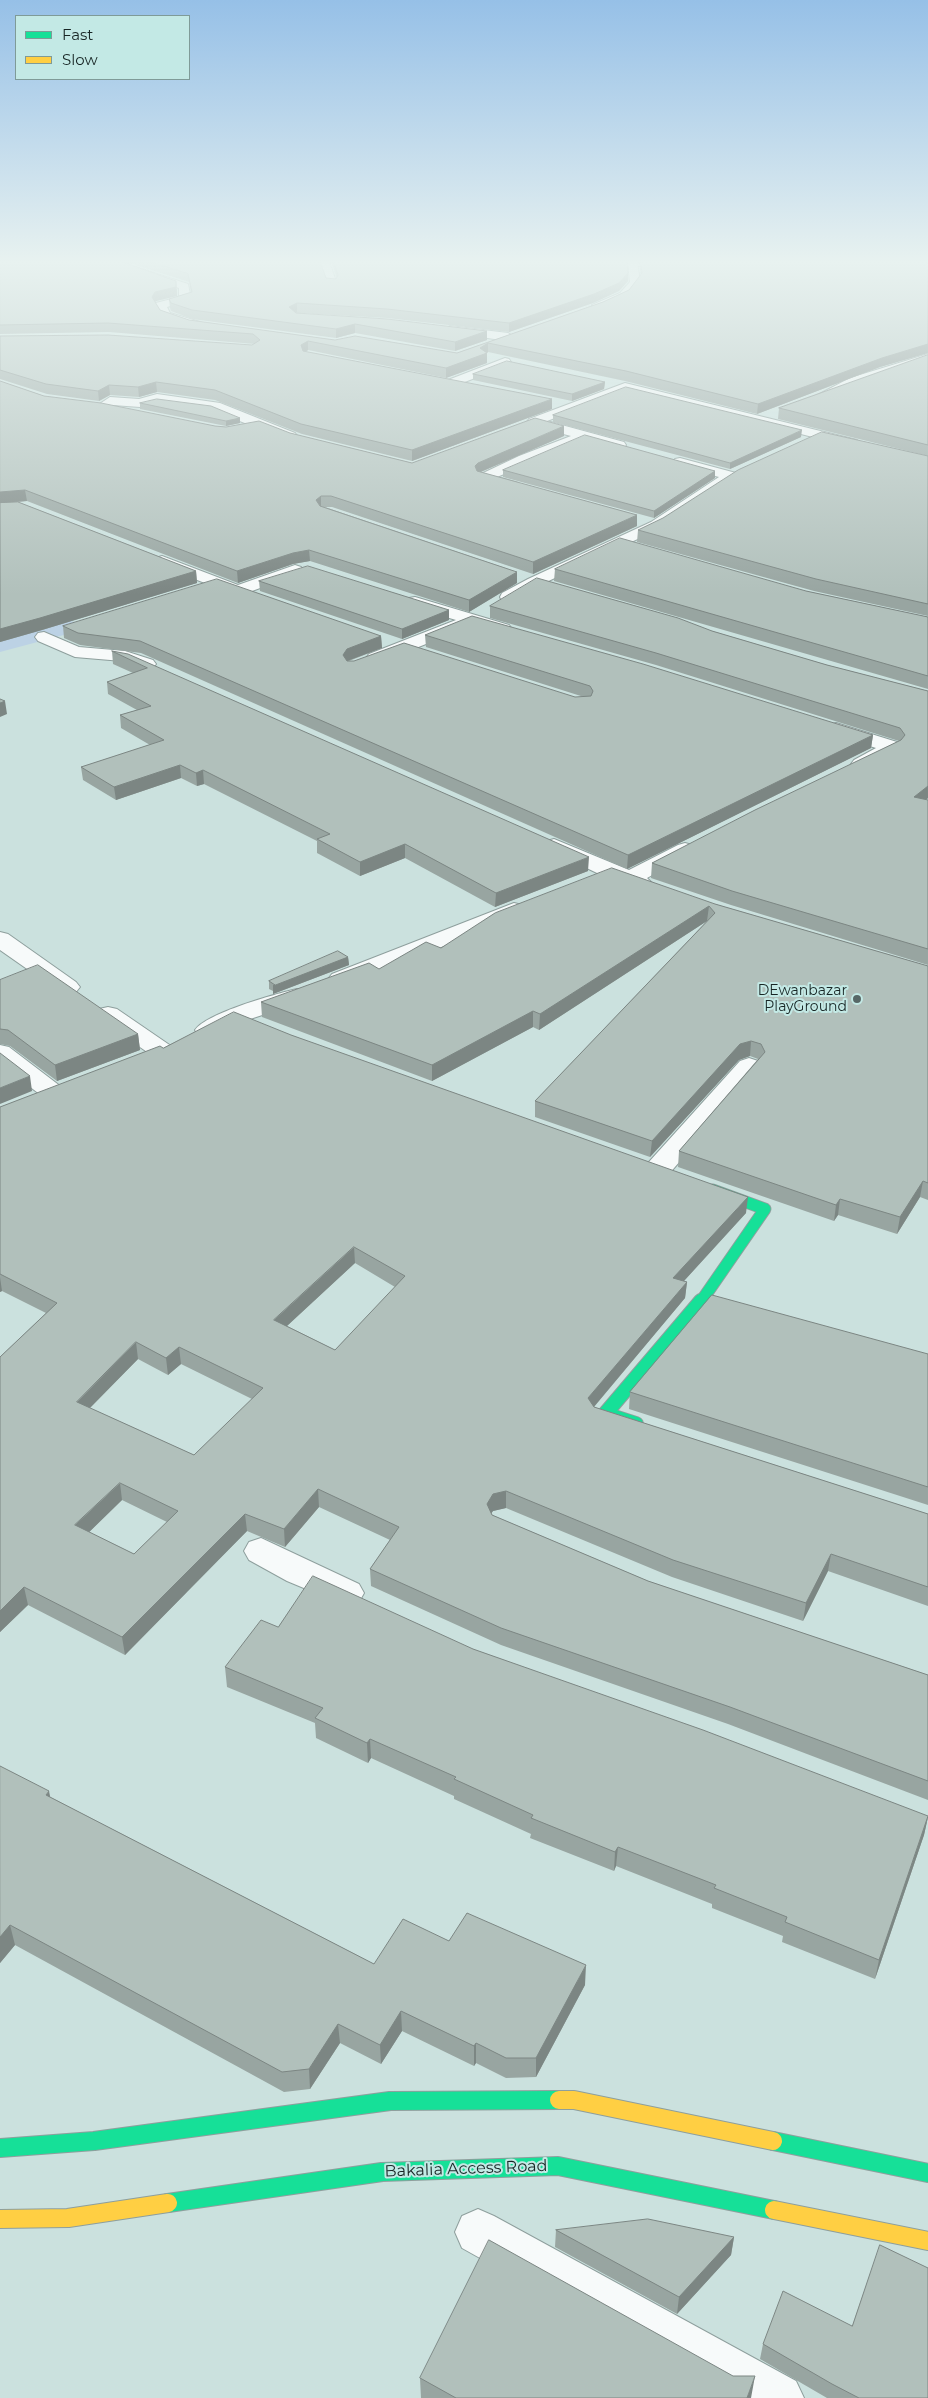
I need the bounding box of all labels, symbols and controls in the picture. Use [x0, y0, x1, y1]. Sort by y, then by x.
legend [15, 15, 190, 80]
text: Fast [62, 25, 93, 44]
text: Slow [62, 50, 98, 69]
place label: DEwanbazar PlayGround [758, 983, 847, 1016]
marker: DEwanbazar PlayGround [851, 993, 863, 1005]
street label: Bakalia Access Road [384, 2157, 548, 2181]

